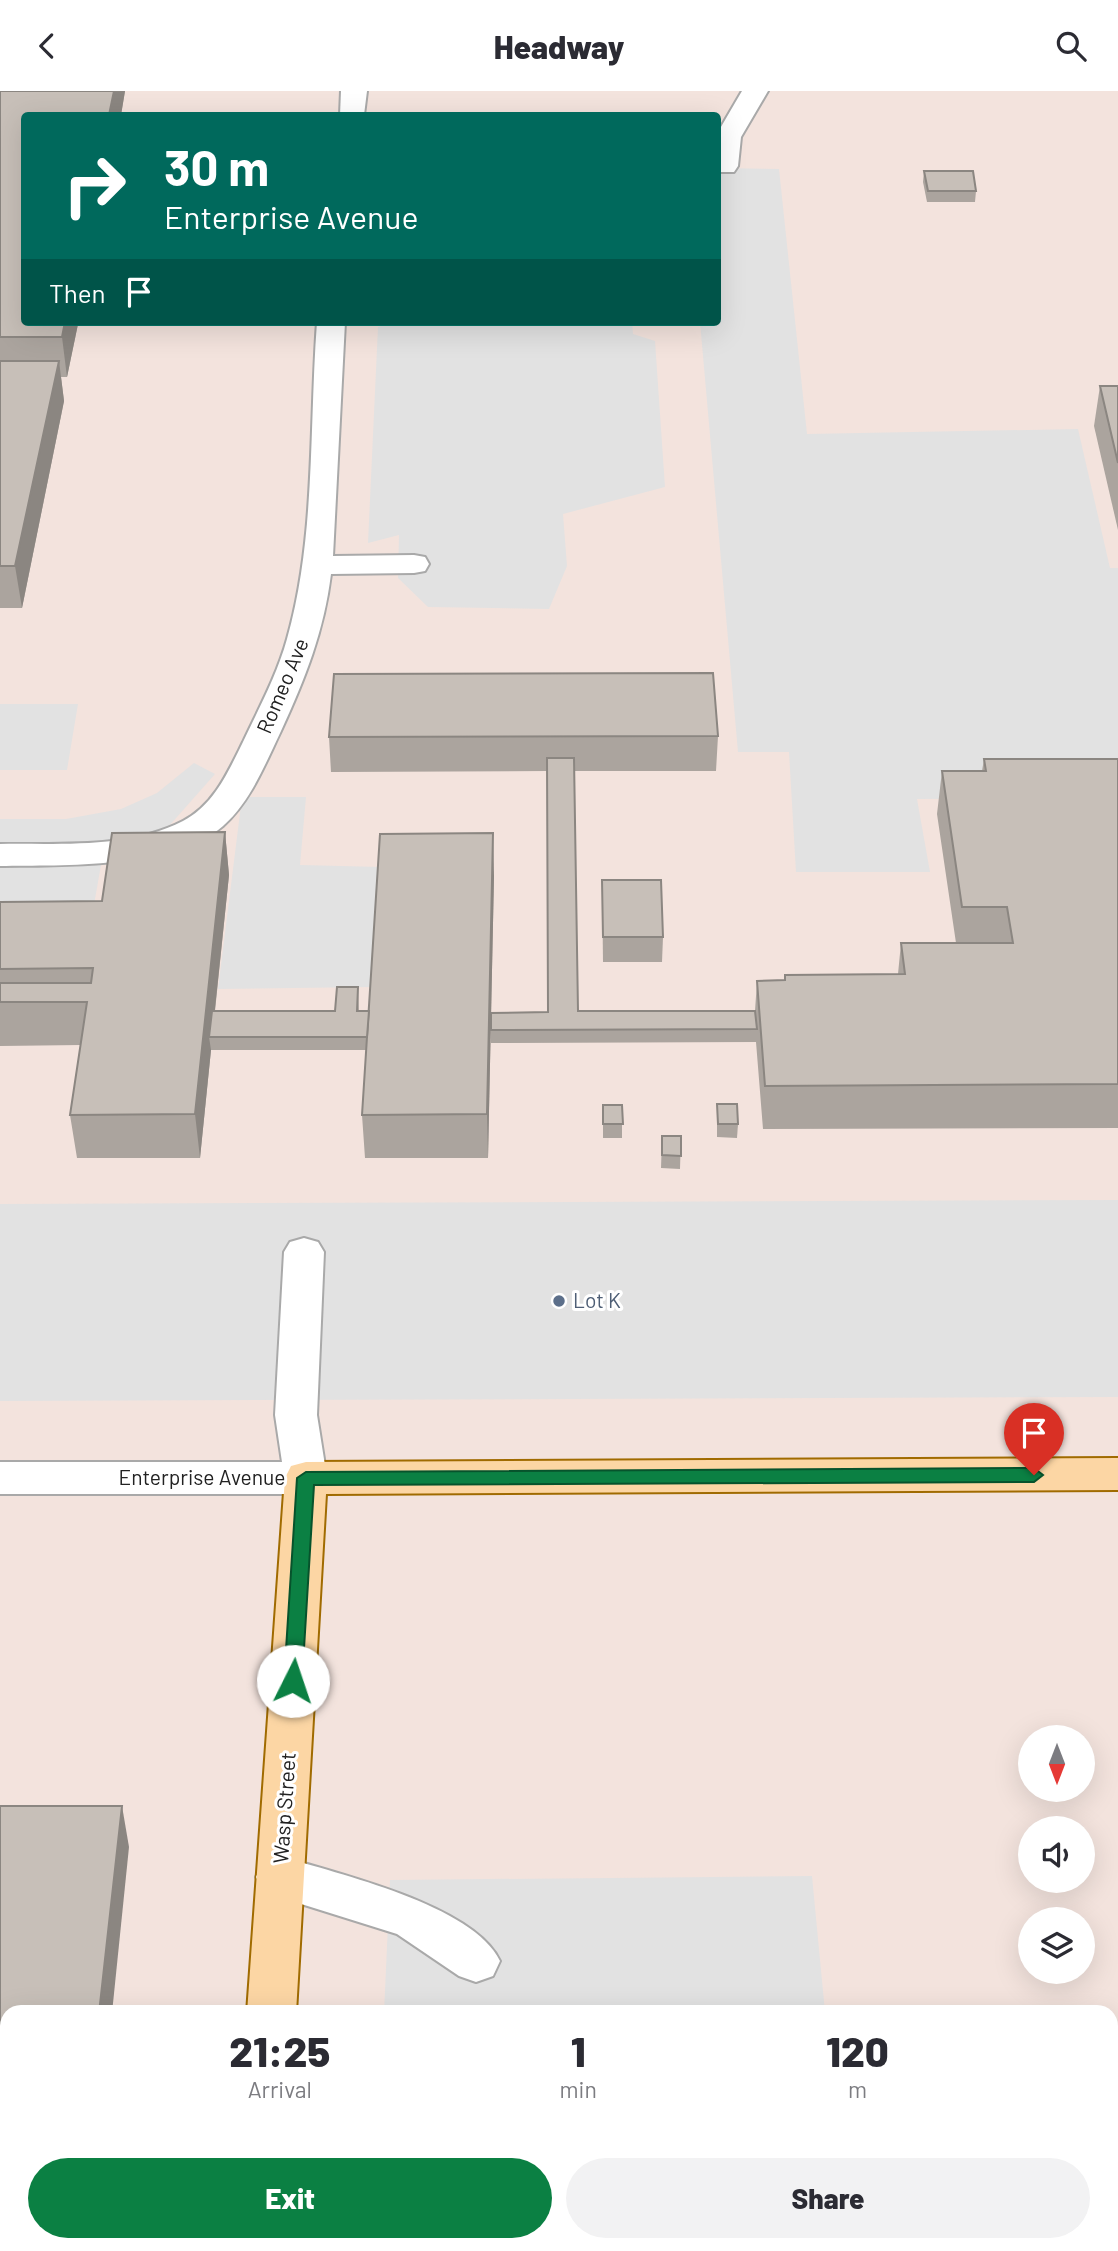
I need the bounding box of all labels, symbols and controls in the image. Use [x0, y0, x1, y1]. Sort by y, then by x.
icon: back [28, 27, 66, 65]
text: Headway [494, 27, 624, 65]
icon: search [1052, 27, 1090, 65]
text: 30 m [164, 137, 269, 196]
icon: right [49, 140, 140, 231]
text: Enterprise Avenue [164, 197, 419, 235]
icon: arrive [120, 273, 158, 311]
text: Then [49, 277, 106, 308]
street label: Romeo Ave [250, 634, 313, 737]
place label: Lot K [573, 1287, 621, 1312]
marker: Lot K [551, 1293, 567, 1309]
pin [1004, 1403, 1064, 1475]
icon: arrive [1015, 1414, 1053, 1452]
street label: Enterprise Avenue [118, 1464, 286, 1489]
position arrow [256, 1644, 330, 1718]
north arrow [1018, 1725, 1096, 1803]
map controls [1018, 1725, 1095, 1984]
street label: Wasp Street [267, 1751, 300, 1864]
button: sound [1018, 1816, 1095, 1893]
button: layers [1018, 1907, 1095, 1984]
text: 21:25 [229, 2025, 330, 2075]
text: 1 [571, 2025, 586, 2075]
text: 120 [826, 2025, 889, 2075]
text: Arrival [248, 2075, 312, 2103]
text: min [560, 2075, 597, 2103]
text: m [848, 2075, 867, 2103]
button: Exit [28, 2158, 552, 2238]
button: Share [566, 2158, 1090, 2238]

